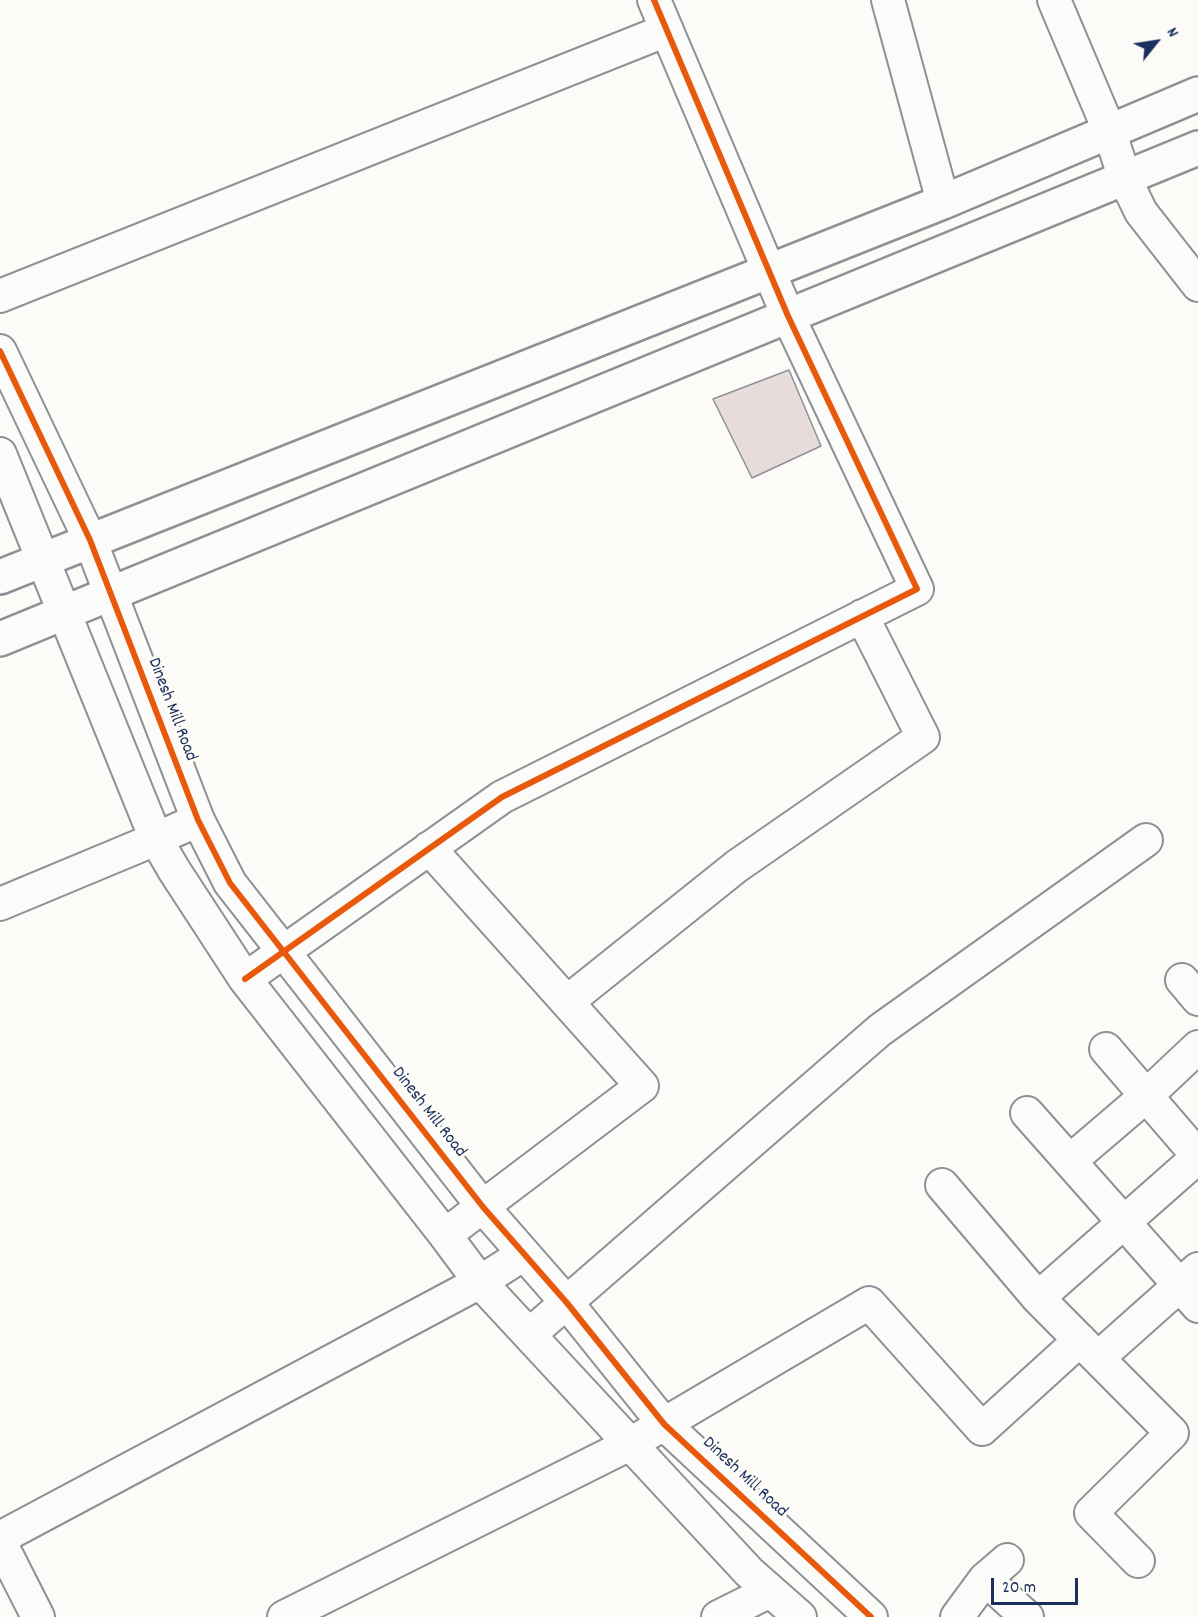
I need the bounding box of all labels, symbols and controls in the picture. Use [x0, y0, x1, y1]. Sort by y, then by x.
north arrow [1126, 12, 1186, 72]
text: N [1160, 24, 1184, 42]
street label: Dinesh Mill Road [141, 655, 201, 765]
street label: Dinesh Mill Road [386, 1063, 470, 1163]
street label: Dinesh Mill Road [697, 1433, 791, 1523]
scale bar [994, 1566, 1081, 1604]
text: 20 m [1002, 1576, 1036, 1601]

